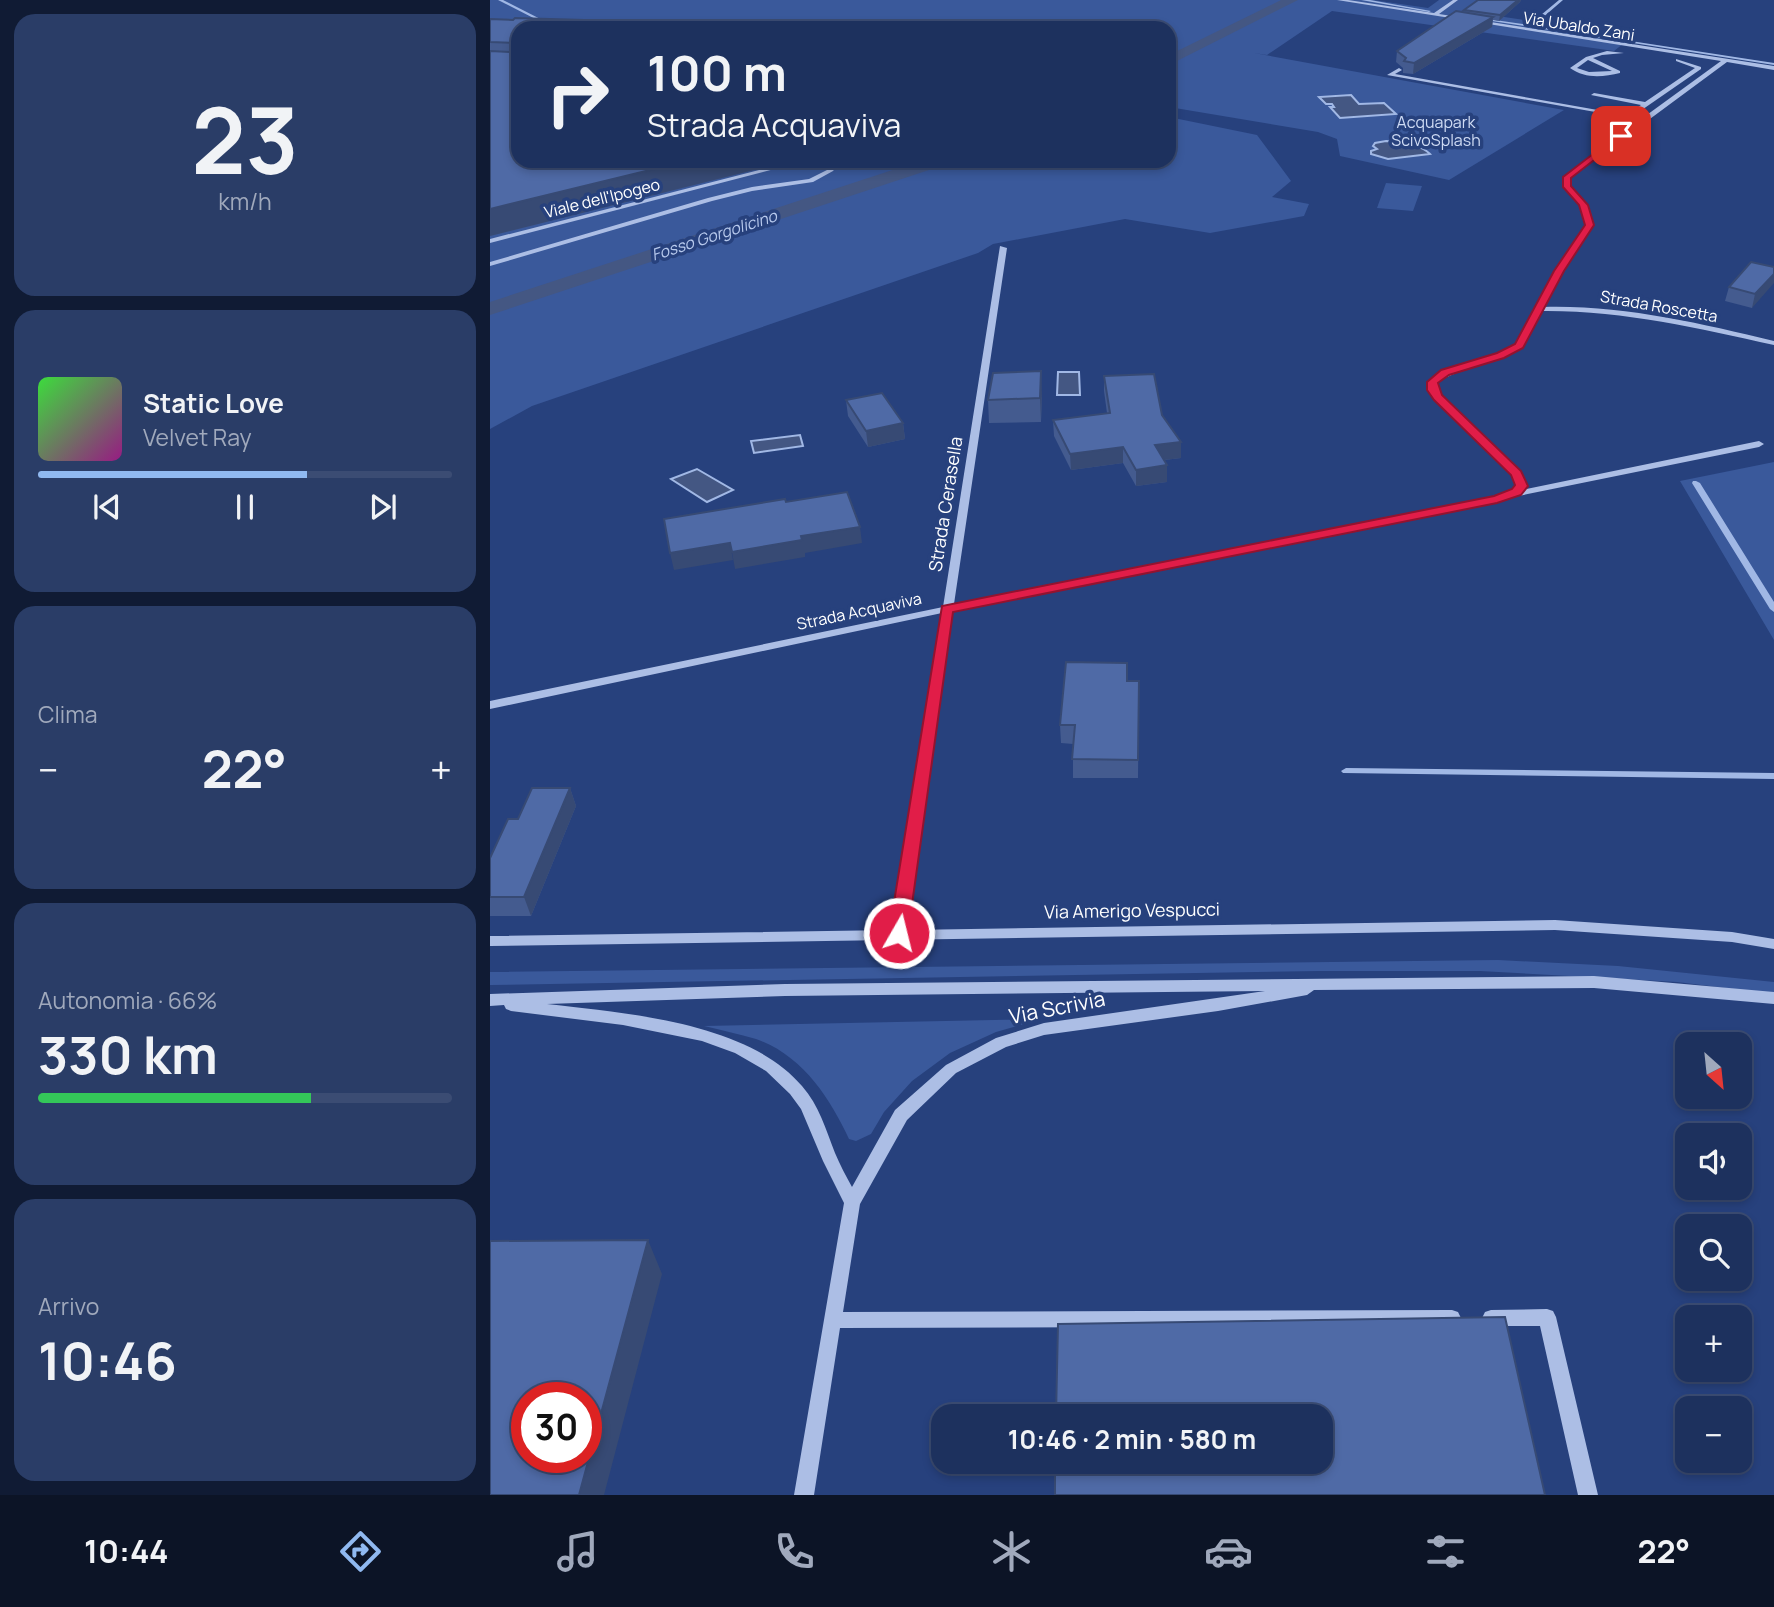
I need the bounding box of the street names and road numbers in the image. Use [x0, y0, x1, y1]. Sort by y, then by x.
street label: Via Ubaldo Zani [1522, 6, 1636, 46]
street label: Viale dell'Ipogeo [542, 173, 662, 223]
street label: Strada Roscetta [1599, 285, 1719, 327]
street label: Strada Cerasella [922, 435, 968, 573]
street label: Strada Acquaviva [795, 587, 923, 635]
street label: Via Amerigo Vespucci [1044, 896, 1220, 924]
street label: Via Scrivia [1007, 984, 1107, 1030]

